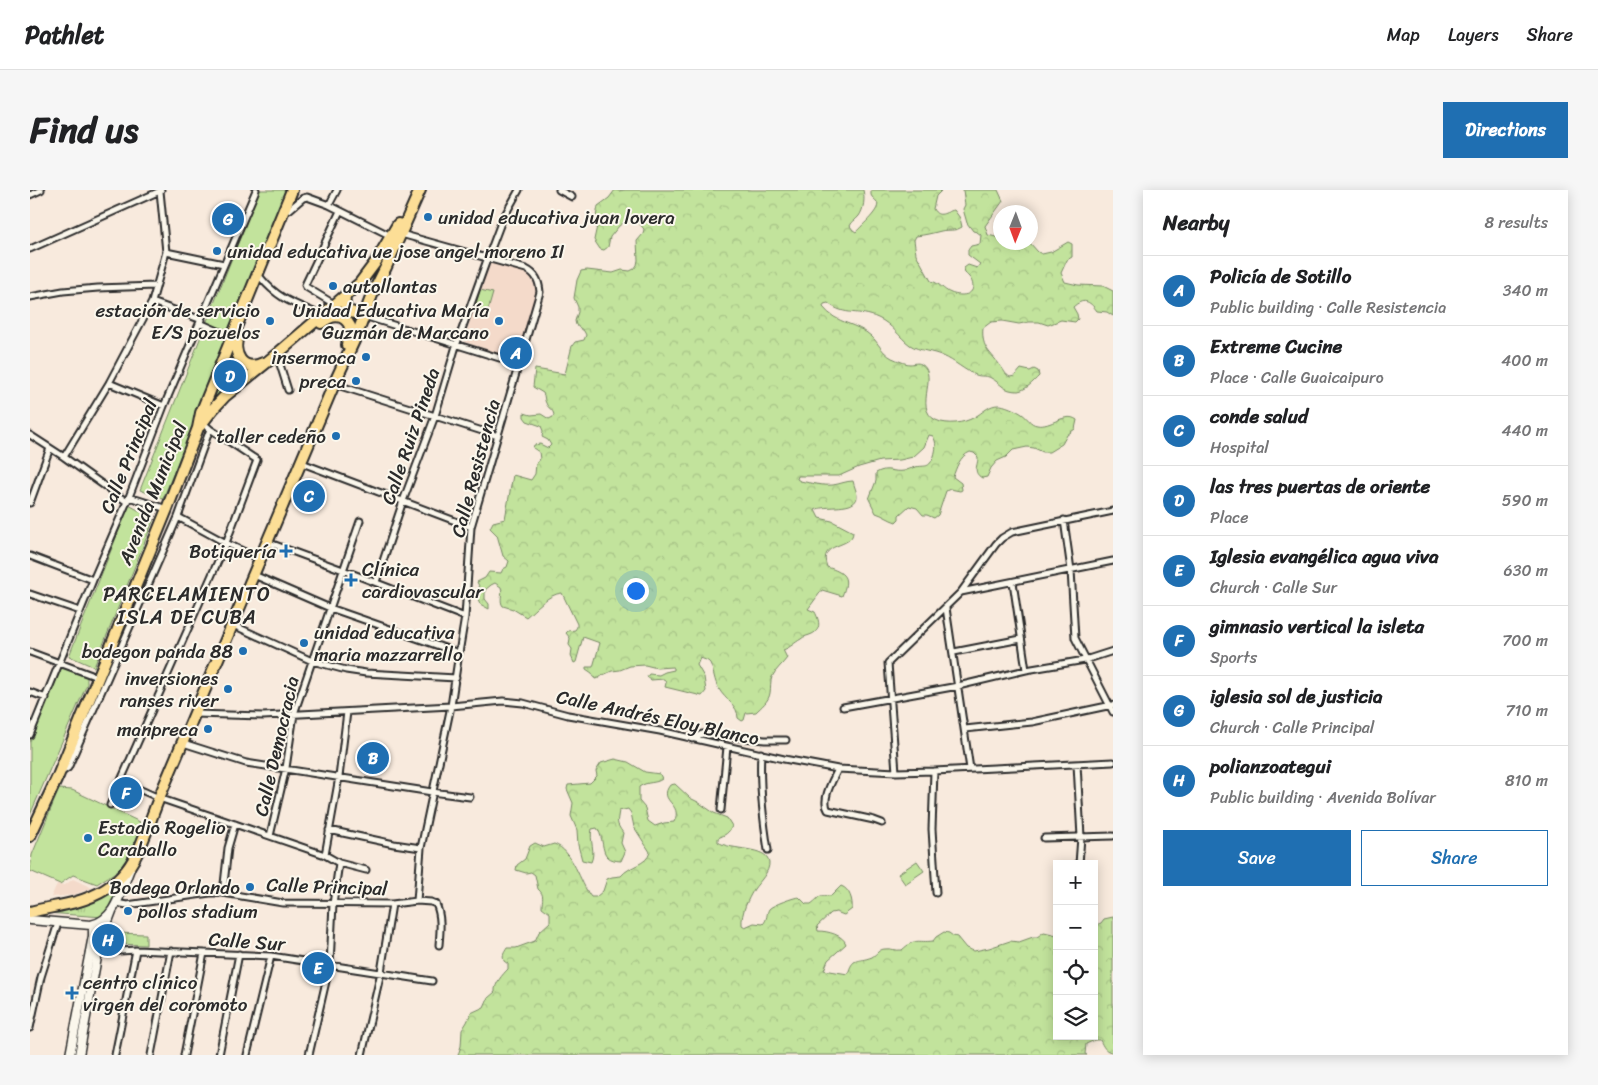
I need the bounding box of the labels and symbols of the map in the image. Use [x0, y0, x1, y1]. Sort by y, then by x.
pin: G [212, 200, 244, 238]
place label: unidad educativa juan lovera [438, 201, 675, 234]
north arrow [993, 205, 1038, 250]
marker: unidad educativa juan lovera [422, 211, 434, 223]
place label: unidad educativa ue jose angel moreno II [227, 235, 564, 268]
marker: unidad educativa ue jose angel moreno II [211, 245, 223, 257]
place label: autollantas [343, 270, 437, 303]
marker: autollantas [327, 280, 339, 292]
place label: estación de servicio E/S pozuelos [96, 294, 260, 349]
place label: Unidad Educativa María Guzmán de Marcano [293, 294, 489, 349]
marker: estación de servicio E/S pozuelos [264, 315, 276, 327]
marker: Unidad Educativa María Guzmán de Marcano [493, 315, 505, 327]
pin: A [500, 334, 532, 372]
place label: insermoca [271, 341, 356, 374]
marker: insermoca [360, 351, 372, 363]
pin: D [214, 357, 246, 395]
street label: Calle Ruiz Pineda [372, 363, 449, 509]
place label: preca [298, 365, 346, 398]
marker: preca [350, 375, 362, 387]
street label: Calle Principal [90, 393, 167, 518]
street label: Calle Resistencia [441, 395, 510, 541]
street label: Avenida Municipal [108, 416, 196, 571]
place label: taller cedeño [217, 420, 326, 453]
marker: taller cedeño [330, 430, 342, 442]
pin: C [293, 477, 325, 515]
place label: Botiquería [189, 535, 276, 568]
marker: Botiquería [280, 545, 292, 557]
place label: Clínica cardiovascular [362, 553, 484, 608]
marker: Clínica cardiovascular [344, 573, 358, 587]
district label: PARCELAMIENTO ISLA DE CUBA [103, 577, 271, 635]
your location [623, 578, 649, 604]
place label: unidad educativa maria mazzarrello [314, 616, 463, 671]
place label: bodegon panda 88 [82, 635, 234, 668]
marker: unidad educativa maria mazzarrello [298, 637, 310, 649]
marker: bodegon panda 88 [237, 645, 249, 657]
place label: inversiones ranses river [120, 662, 219, 717]
street label: Calle Democracia [244, 672, 309, 819]
street label: Calle Andrés Eloy Blanco [553, 680, 762, 755]
marker: inversiones ranses river [222, 683, 234, 695]
place label: manpreca [117, 713, 198, 746]
marker: manpreca [202, 723, 214, 735]
pin: B [357, 739, 389, 777]
pin: F [110, 774, 142, 812]
place label: Estadio Rogelio Caraballo [98, 811, 226, 866]
marker: Estadio Rogelio Caraballo [82, 832, 94, 844]
street label: Calle Principal [266, 868, 389, 905]
place label: Bodega Orlando [110, 871, 240, 904]
marker: Bodega Orlando [244, 881, 256, 893]
place label: pollos stadium [137, 895, 258, 928]
marker: pollos stadium [122, 905, 134, 917]
pin: H [92, 921, 124, 959]
street label: Calle Sur [207, 922, 288, 961]
pin: E [302, 949, 334, 987]
place label: centro clínico virgen del coromoto [83, 966, 248, 1021]
marker: centro clínico virgen del coromoto [65, 986, 79, 1000]

